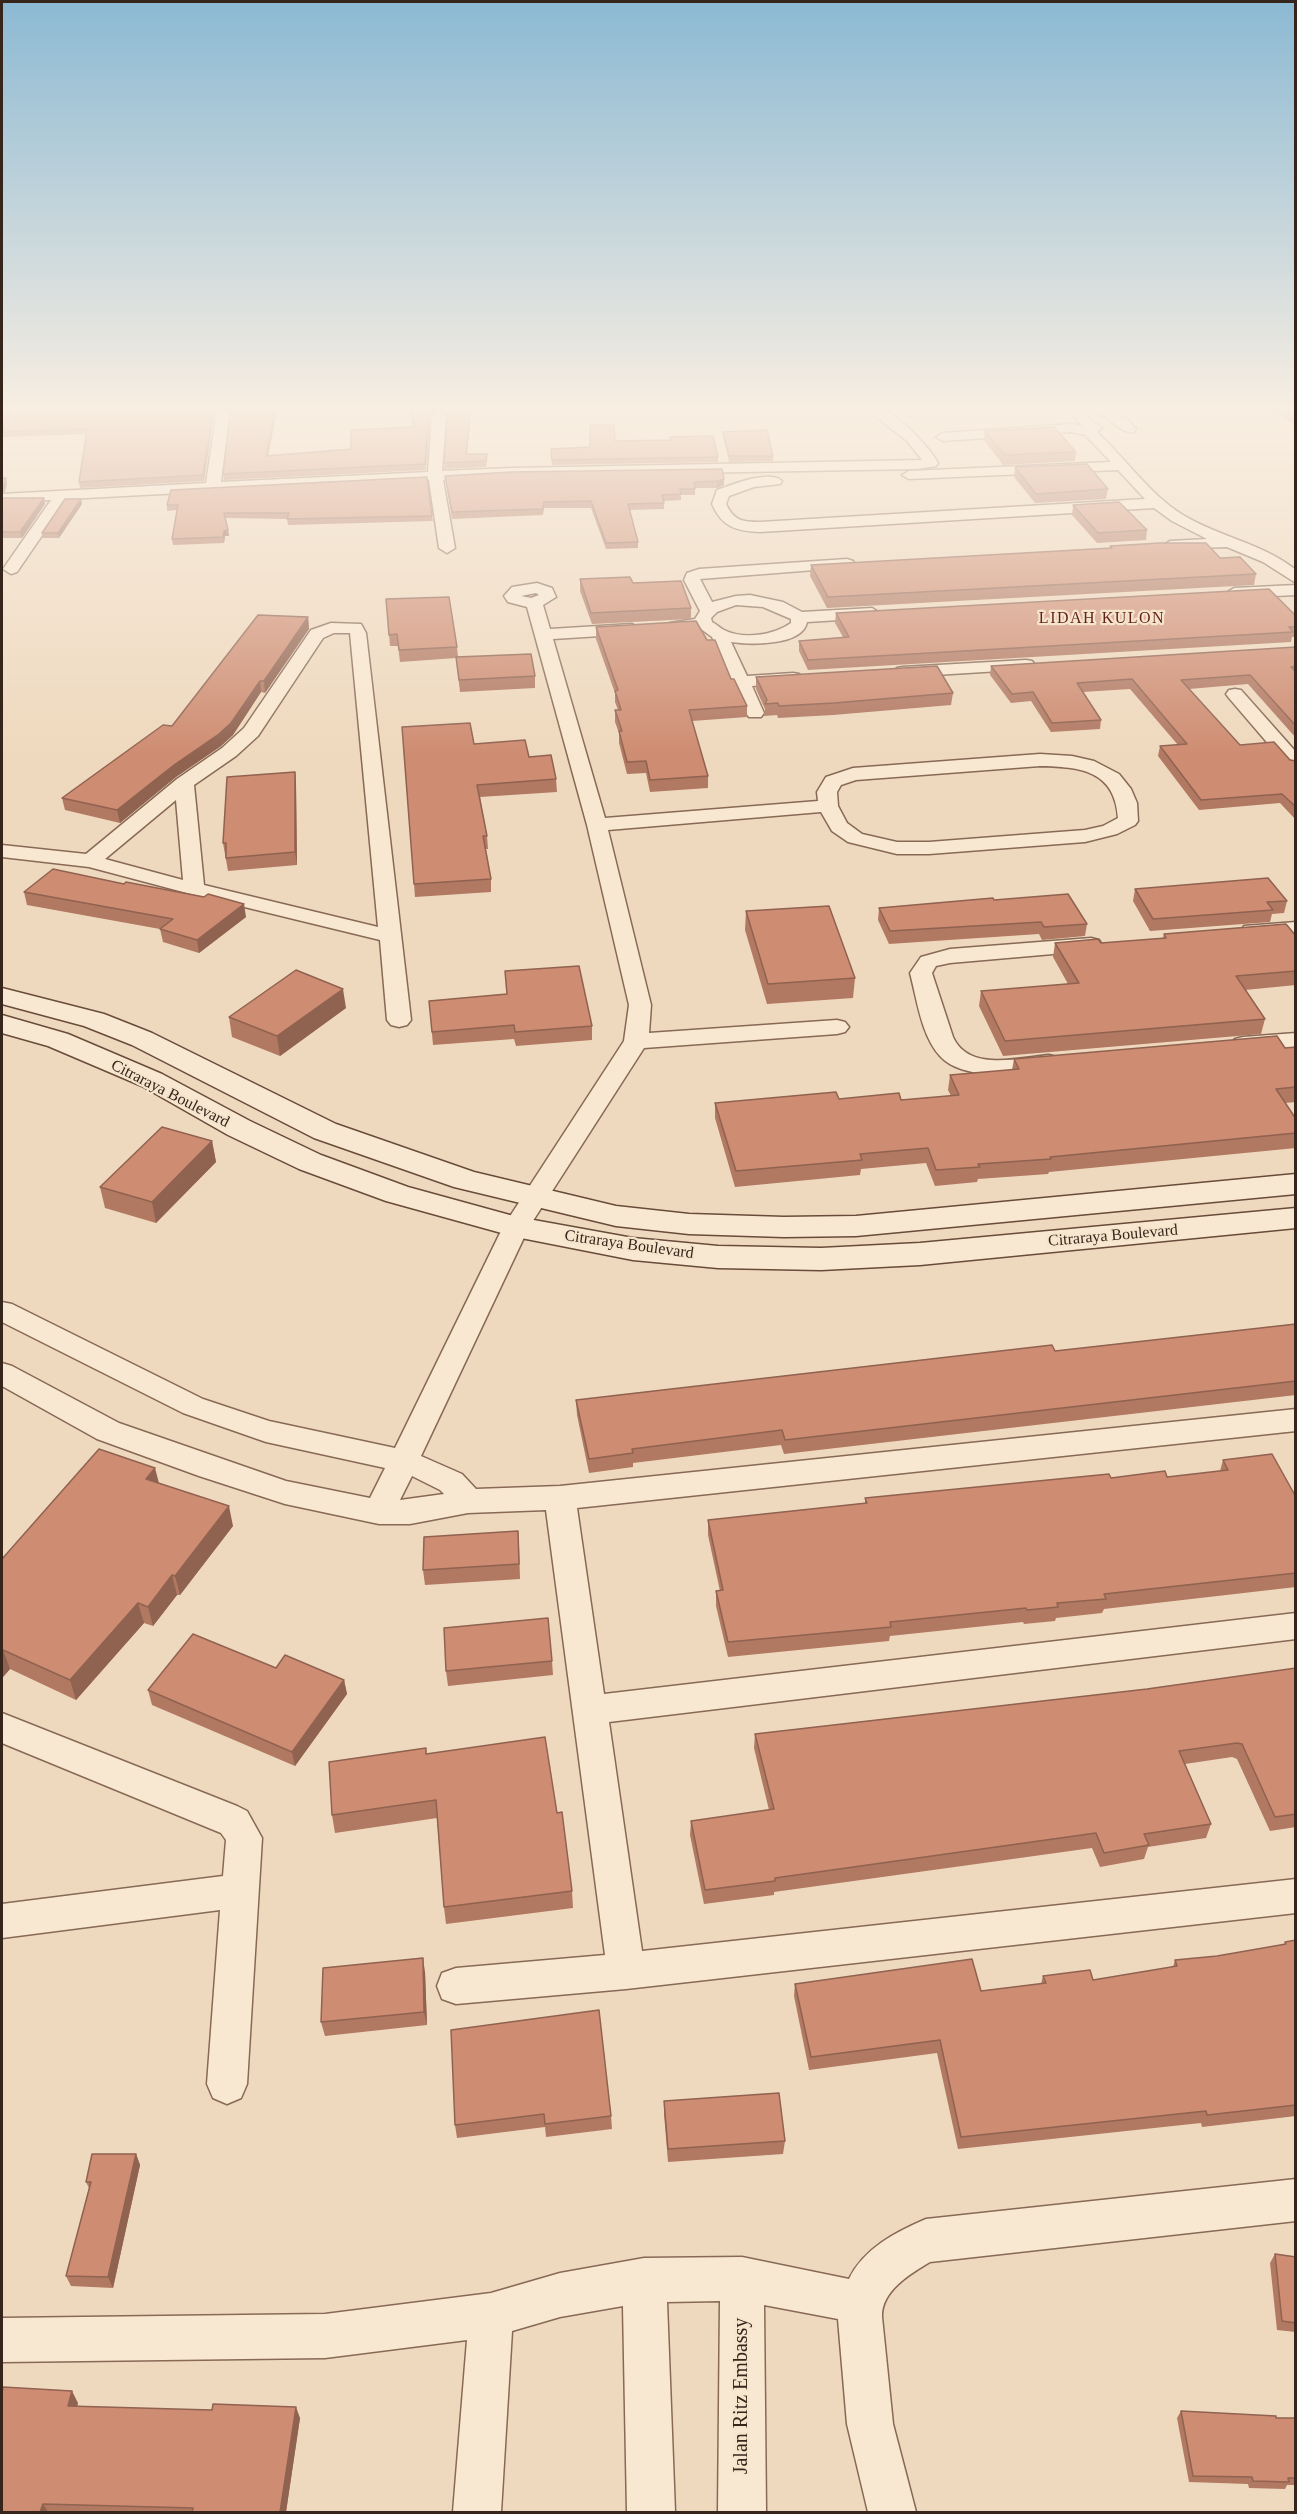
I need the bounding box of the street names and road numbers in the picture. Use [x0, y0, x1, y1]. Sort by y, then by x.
street label: Citraraya Boulevard [108, 1056, 232, 1132]
street label: Citraraya Boulevard [1047, 1221, 1179, 1251]
street label: Citraraya Boulevard [563, 1226, 695, 1264]
street label: Jalan Ritz Embassy [730, 2318, 754, 2474]

